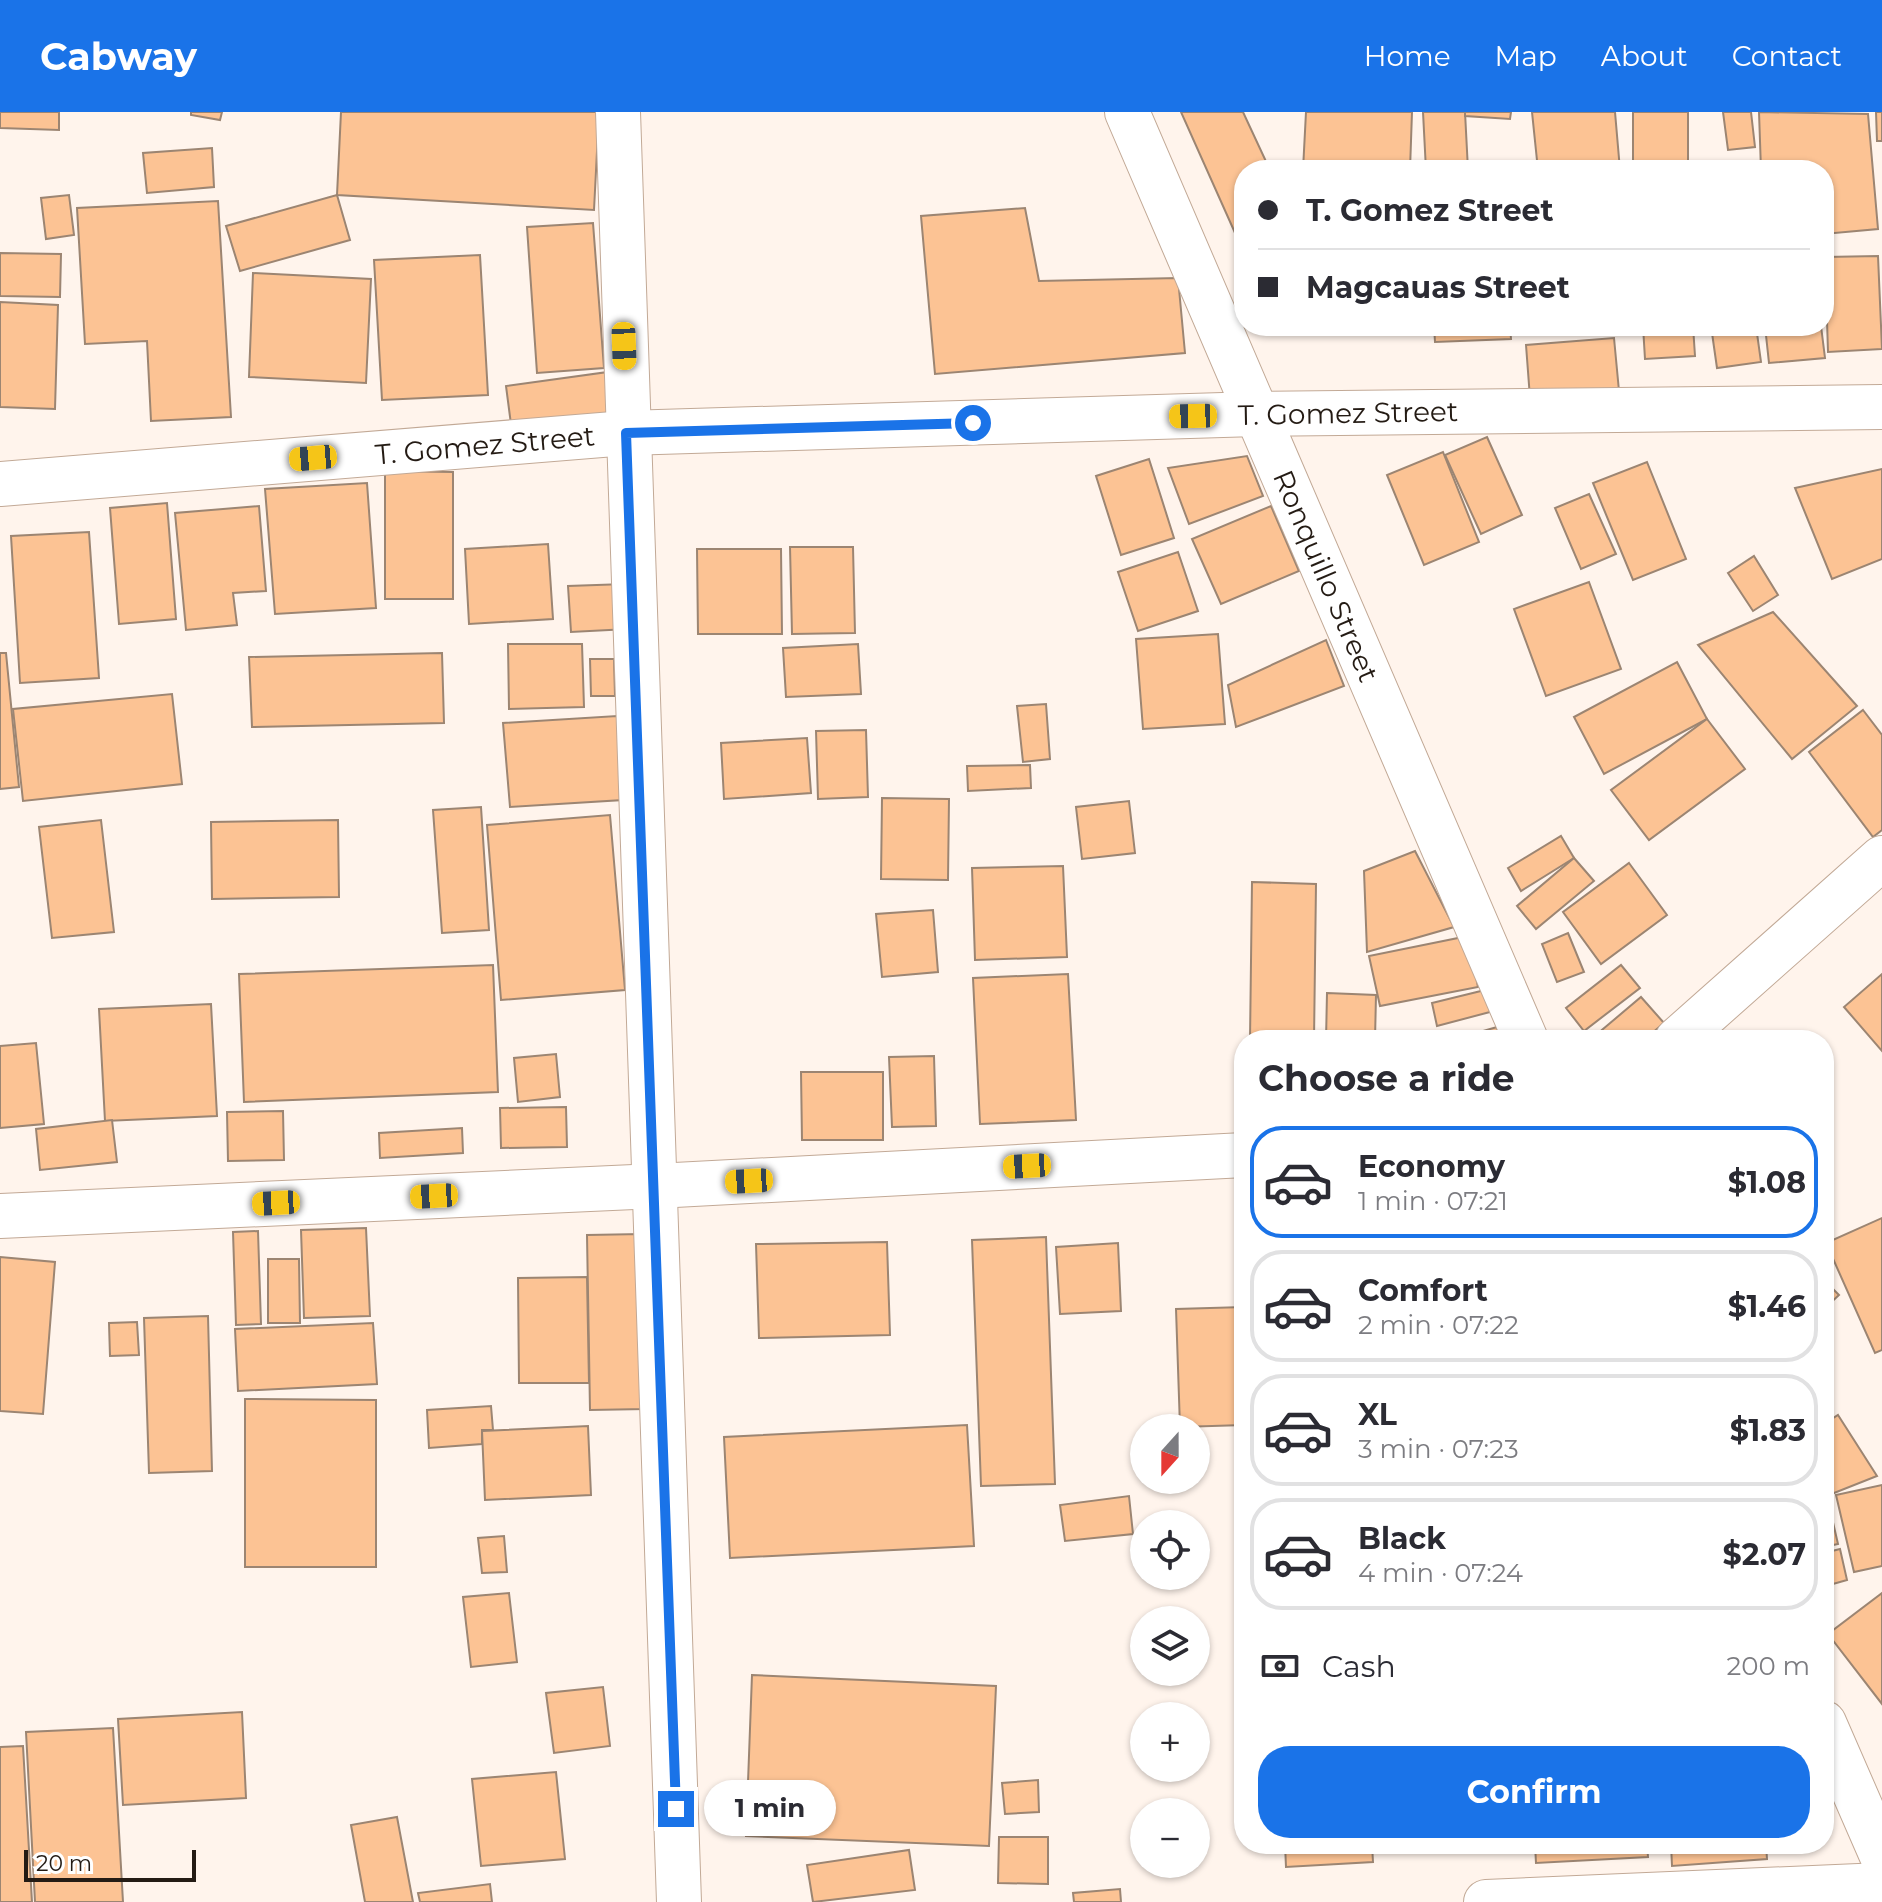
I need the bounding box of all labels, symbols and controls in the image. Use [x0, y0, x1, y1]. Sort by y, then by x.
text: Cabway [40, 33, 197, 80]
text: Home [1364, 39, 1451, 73]
text: Map [1495, 39, 1557, 73]
text: About [1601, 39, 1688, 73]
text: Contact [1732, 39, 1842, 73]
text: T. Gomez Street [1306, 192, 1554, 229]
text: Magcauas Street [1306, 269, 1570, 306]
car [611, 322, 637, 370]
street label: T. Gomez Street [1237, 394, 1459, 432]
car [1169, 404, 1217, 428]
route start [955, 405, 991, 441]
street label: T. Gomez Street [374, 418, 596, 472]
car [288, 444, 338, 472]
street label: Ronquillo Street [1266, 465, 1386, 687]
text: Choose a ride [1258, 1056, 1515, 1100]
icon: car [1262, 1146, 1334, 1218]
text: Economy [1358, 1148, 1505, 1185]
car [1002, 1153, 1052, 1179]
text: $1.08 [1728, 1164, 1806, 1201]
car [724, 1168, 774, 1194]
car [409, 1183, 459, 1209]
text: 1 min · 07:21 [1358, 1185, 1508, 1217]
car [251, 1190, 301, 1216]
icon: car [1262, 1270, 1334, 1342]
text: Comfort [1358, 1272, 1488, 1309]
text: $1.46 [1728, 1288, 1806, 1325]
text: 2 min · 07:22 [1358, 1309, 1519, 1341]
icon: car [1262, 1394, 1334, 1466]
text: XL [1358, 1396, 1397, 1433]
text: $1.83 [1730, 1412, 1806, 1449]
north arrow [1130, 1414, 1210, 1494]
map controls [1130, 1414, 1210, 1878]
text: 3 min · 07:23 [1358, 1433, 1519, 1465]
button: locate [1130, 1510, 1210, 1590]
icon: car [1262, 1518, 1334, 1590]
text: Black [1358, 1520, 1446, 1557]
text: $2.07 [1723, 1536, 1806, 1573]
text: 4 min · 07:24 [1358, 1557, 1523, 1589]
button: layers [1130, 1606, 1210, 1686]
icon: cash [1258, 1644, 1302, 1688]
text: Cash [1322, 1648, 1396, 1685]
text: 200 m [1726, 1650, 1810, 1682]
button: + [1130, 1702, 1210, 1782]
button: Confirm [1258, 1746, 1810, 1838]
callout: 1 min [704, 1781, 836, 1837]
route end [658, 1791, 694, 1827]
text: 1 min [735, 1792, 805, 1824]
button: − [1130, 1798, 1210, 1878]
scale bar [24, 1846, 196, 1882]
text: 20 m [36, 1850, 92, 1877]

